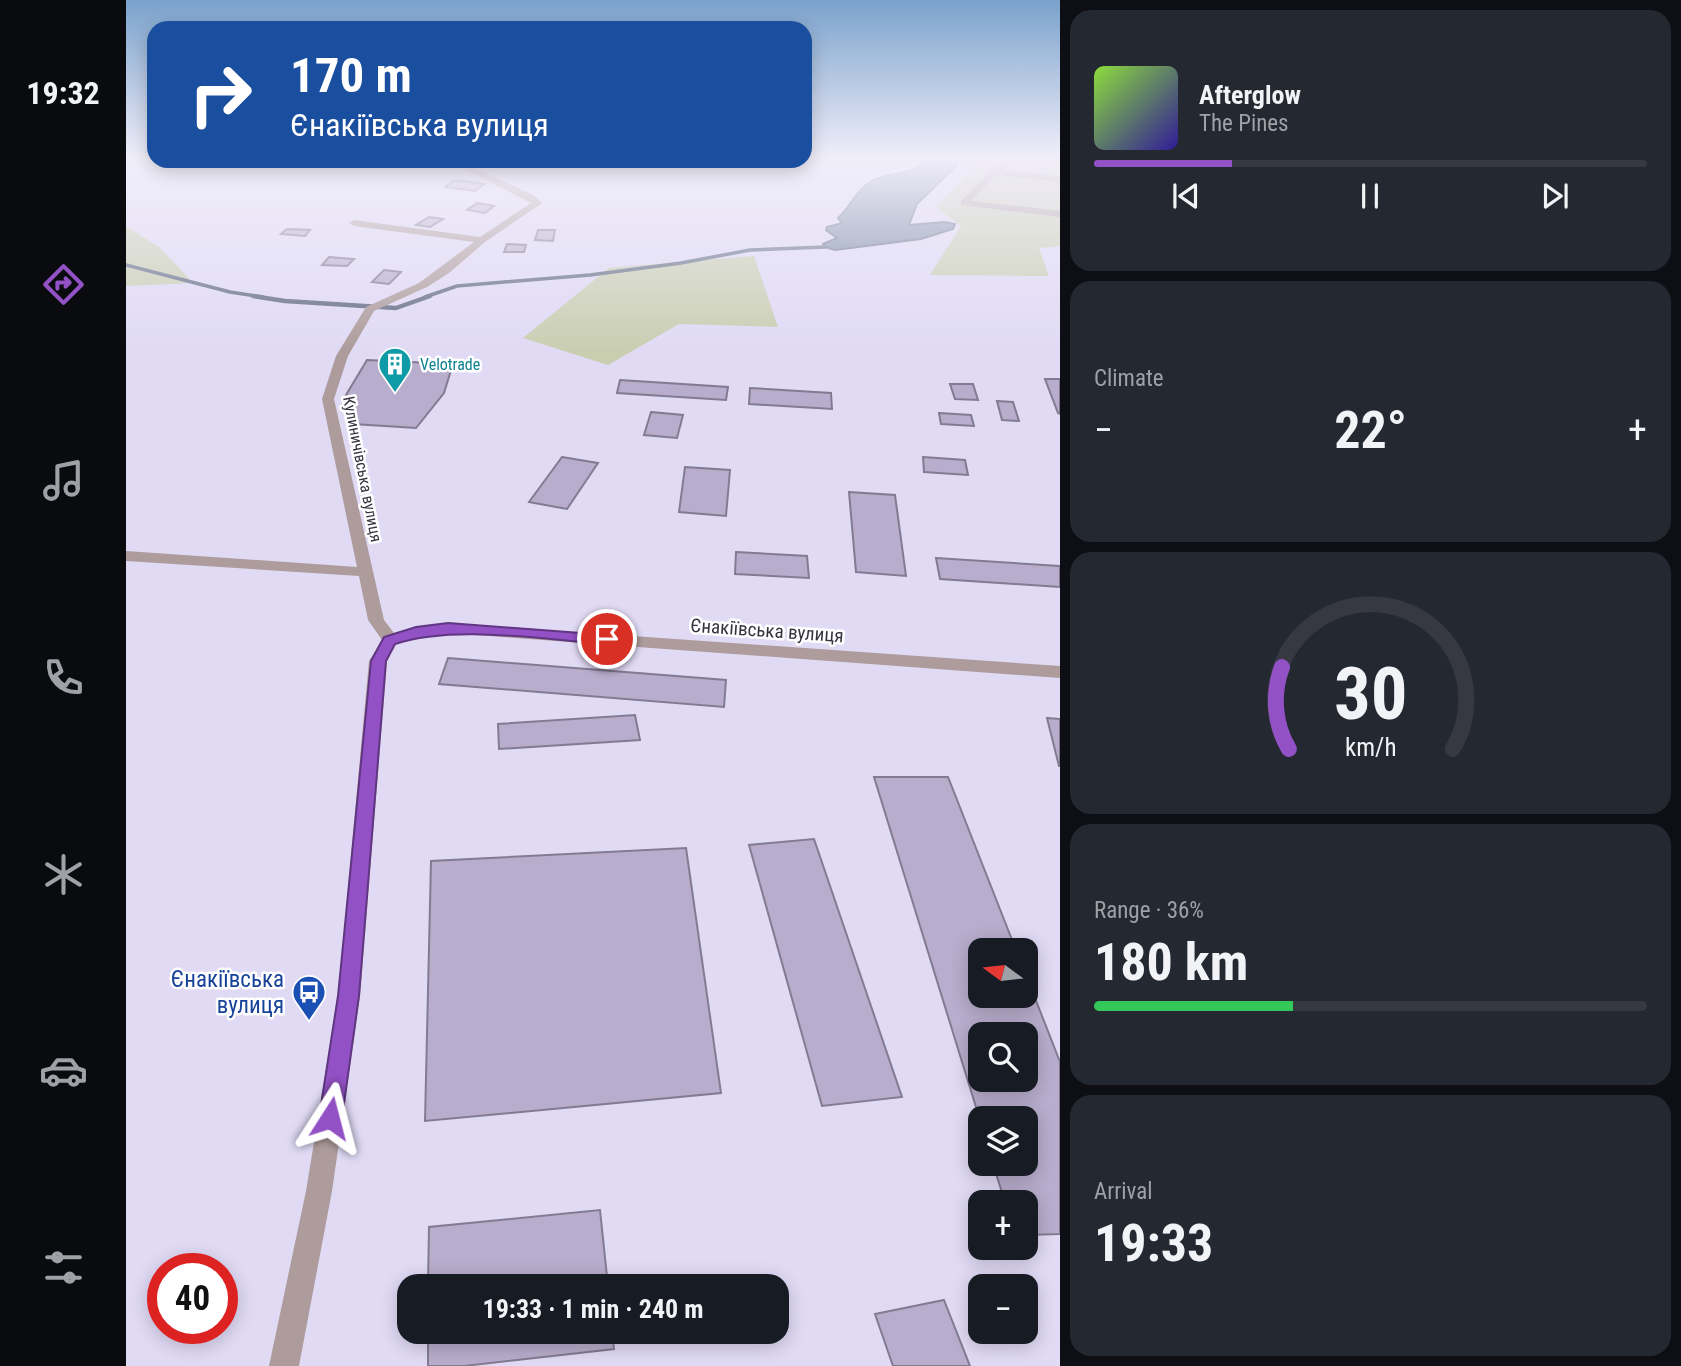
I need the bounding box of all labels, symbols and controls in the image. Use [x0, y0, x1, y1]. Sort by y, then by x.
text: 170 m [290, 47, 412, 104]
icon: right [175, 49, 266, 140]
text: 19:32 [26, 74, 100, 112]
text: Afterglow [1199, 80, 1301, 110]
text: Єнакіївська вулиця [290, 106, 549, 144]
text: The Pines [1199, 110, 1289, 137]
icon: previous [1167, 177, 1205, 215]
icon: pause [1351, 177, 1389, 215]
icon: next [1536, 177, 1574, 215]
icon: directions [39, 260, 88, 309]
building icon: Velotrade [376, 345, 414, 394]
place label: Velotrade [420, 355, 480, 374]
text: Climate [1094, 365, 1164, 392]
street label: Кулиничівська вулиця [339, 395, 386, 544]
text: 22° [1334, 400, 1407, 461]
text: − [1094, 408, 1113, 452]
text: + [1628, 408, 1647, 452]
icon: music [39, 456, 88, 505]
pin [577, 609, 637, 669]
street label: Єнакіївська вулиця [690, 614, 844, 647]
icon: arrive [588, 620, 626, 658]
text: 30 [1334, 651, 1407, 737]
icon: phone [39, 653, 88, 702]
text: km/h [1345, 733, 1396, 762]
icon: climate [39, 850, 88, 899]
text: Range · 36% [1094, 897, 1204, 924]
text: 180 km [1094, 932, 1248, 993]
north arrow [968, 938, 1038, 1008]
map controls [968, 938, 1038, 1344]
place label: Єнакіївська вулиця [171, 966, 284, 1019]
bus stop icon: Єнакіївська вулиця [290, 973, 328, 1022]
button: search [968, 1022, 1038, 1092]
icon: car [39, 1046, 88, 1095]
position arrow [293, 1081, 367, 1155]
button: layers [968, 1106, 1038, 1176]
text: Arrival [1094, 1178, 1153, 1205]
button: + [968, 1190, 1038, 1260]
text: 19:33 [1094, 1213, 1213, 1274]
icon: filters [39, 1243, 88, 1292]
speed limit sign: 40 [147, 1253, 238, 1344]
button: − [968, 1274, 1038, 1344]
text: 19:33 · 1 min · 240 m [483, 1294, 703, 1324]

